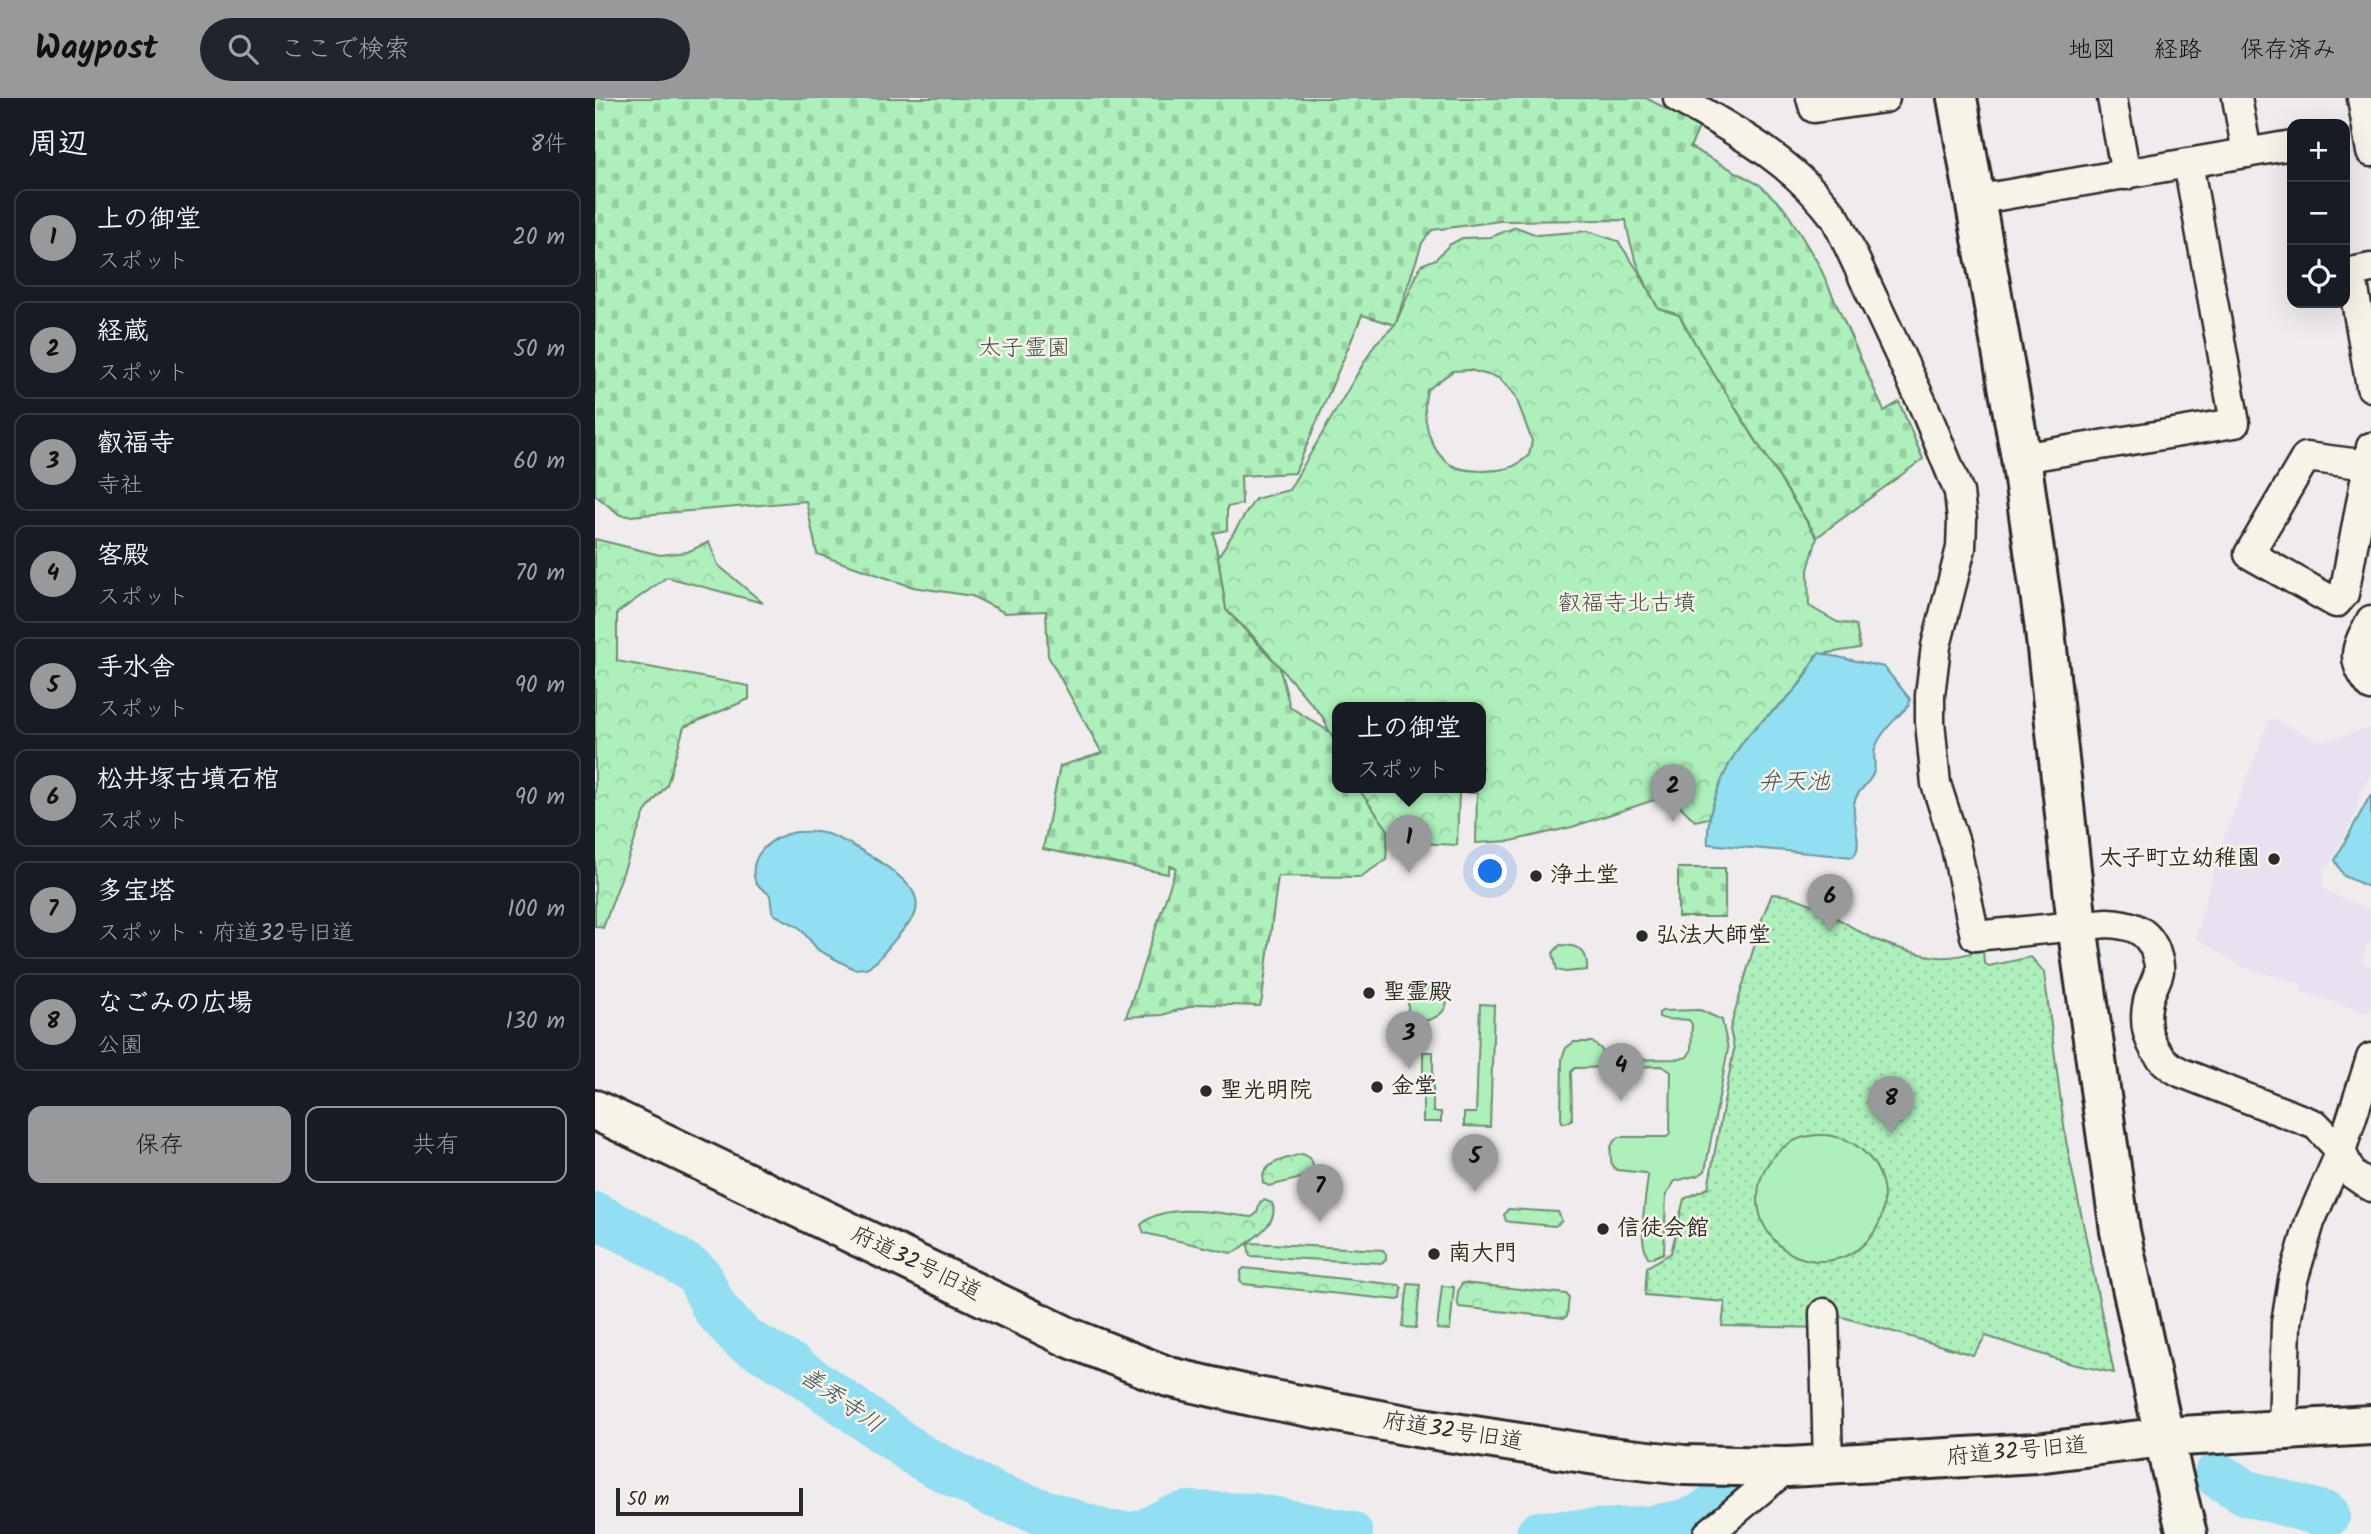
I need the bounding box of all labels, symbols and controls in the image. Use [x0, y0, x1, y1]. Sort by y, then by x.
search box [200, 18, 690, 81]
text: Waypost [35, 23, 158, 76]
text: ここで検索 [280, 29, 410, 71]
icon: search [224, 30, 262, 68]
text: 地図 [2068, 31, 2116, 70]
text: 経路 [2154, 31, 2202, 70]
text: 保存済み [2240, 31, 2336, 70]
map controls [2287, 119, 2350, 308]
button: + [2287, 119, 2350, 182]
text: 周辺 [28, 121, 88, 169]
text: 8件 [530, 127, 567, 163]
button: − [2287, 182, 2350, 245]
text: 上の御堂 [97, 199, 201, 241]
text: 1 [50, 220, 56, 256]
text: 20 m [513, 220, 565, 256]
text: スポット [97, 244, 189, 280]
button: locate [2287, 245, 2350, 308]
text: 経蔵 [97, 311, 149, 353]
park label: 太子霊園 [978, 331, 1070, 367]
text: 2 [46, 332, 60, 368]
text: 50 m [514, 332, 565, 368]
text: スポット [97, 356, 189, 392]
text: 叡福寺 [97, 423, 175, 465]
text: 3 [47, 444, 59, 480]
text: 60 m [513, 444, 565, 480]
text: 寺社 [97, 468, 143, 504]
text: 客殿 [97, 535, 149, 577]
text: 4 [47, 556, 59, 592]
text: 70 m [515, 556, 565, 592]
text: スポット [97, 580, 189, 616]
park label: 叡福寺北古墳 [1558, 586, 1696, 622]
text: 手水舎 [97, 647, 175, 689]
text: 5 [47, 668, 59, 704]
text: 90 m [515, 668, 565, 704]
text: スポット [97, 692, 189, 728]
popup [1332, 702, 1486, 793]
text: 上の御堂 [1357, 708, 1461, 750]
text: スポット [1357, 753, 1449, 789]
text: 松井塚古墳石棺 [97, 759, 279, 801]
water label: 弁天池 [1758, 763, 1831, 802]
pin: 2 [1650, 764, 1696, 822]
text: 6 [47, 780, 59, 816]
text: 90 m [515, 780, 565, 816]
text: スポット [97, 804, 189, 840]
pin: 1 [1386, 815, 1432, 873]
place label: 太子町立幼稚園 [2099, 841, 2260, 877]
marker: 太子町立幼稚園 [2266, 851, 2282, 867]
your location [1473, 854, 1507, 888]
place label: 浄土堂 [1550, 858, 1619, 894]
marker: 浄土堂 [1528, 868, 1544, 884]
text: 多宝塔 [97, 871, 175, 913]
pin: 6 [1807, 874, 1853, 932]
text: 7 [48, 892, 58, 928]
text: 100 m [507, 892, 565, 928]
text: スポット · 府道32号旧道 [97, 916, 354, 952]
place label: 弘法大師堂 [1656, 918, 1771, 954]
marker: 弘法大師堂 [1634, 928, 1650, 944]
place label: 聖霊殿 [1383, 975, 1452, 1011]
text: なごみの広場 [97, 983, 253, 1025]
marker: 聖霊殿 [1361, 985, 1377, 1001]
text: 8 [46, 1004, 60, 1040]
text: 130 m [506, 1004, 565, 1040]
pin: 3 [1386, 1011, 1432, 1069]
text: 公園 [97, 1028, 143, 1064]
pin: 4 [1598, 1043, 1644, 1101]
place label: 金堂 [1391, 1069, 1437, 1105]
place label: 聖光明院 [1220, 1073, 1312, 1109]
pin: 8 [1868, 1076, 1914, 1134]
marker: 金堂 [1369, 1079, 1385, 1095]
marker: 聖光明院 [1198, 1083, 1214, 1099]
button: 保存 [28, 1106, 291, 1183]
button: 共有 [305, 1106, 567, 1183]
pin: 5 [1452, 1134, 1498, 1192]
pin: 7 [1297, 1164, 1343, 1222]
place label: 信徒会館 [1617, 1211, 1709, 1247]
street label: 府道32号旧道 [845, 1217, 987, 1311]
marker: 信徒会館 [1595, 1221, 1611, 1237]
place label: 南大門 [1448, 1236, 1517, 1272]
marker: 南大門 [1426, 1246, 1442, 1262]
water label: 善秀寺川 [790, 1357, 892, 1445]
street label: 府道32号旧道 [1380, 1403, 1526, 1461]
street label: 府道32号旧道 [1945, 1428, 2089, 1476]
scale bar [616, 1485, 803, 1517]
text: 50 m [627, 1485, 669, 1515]

